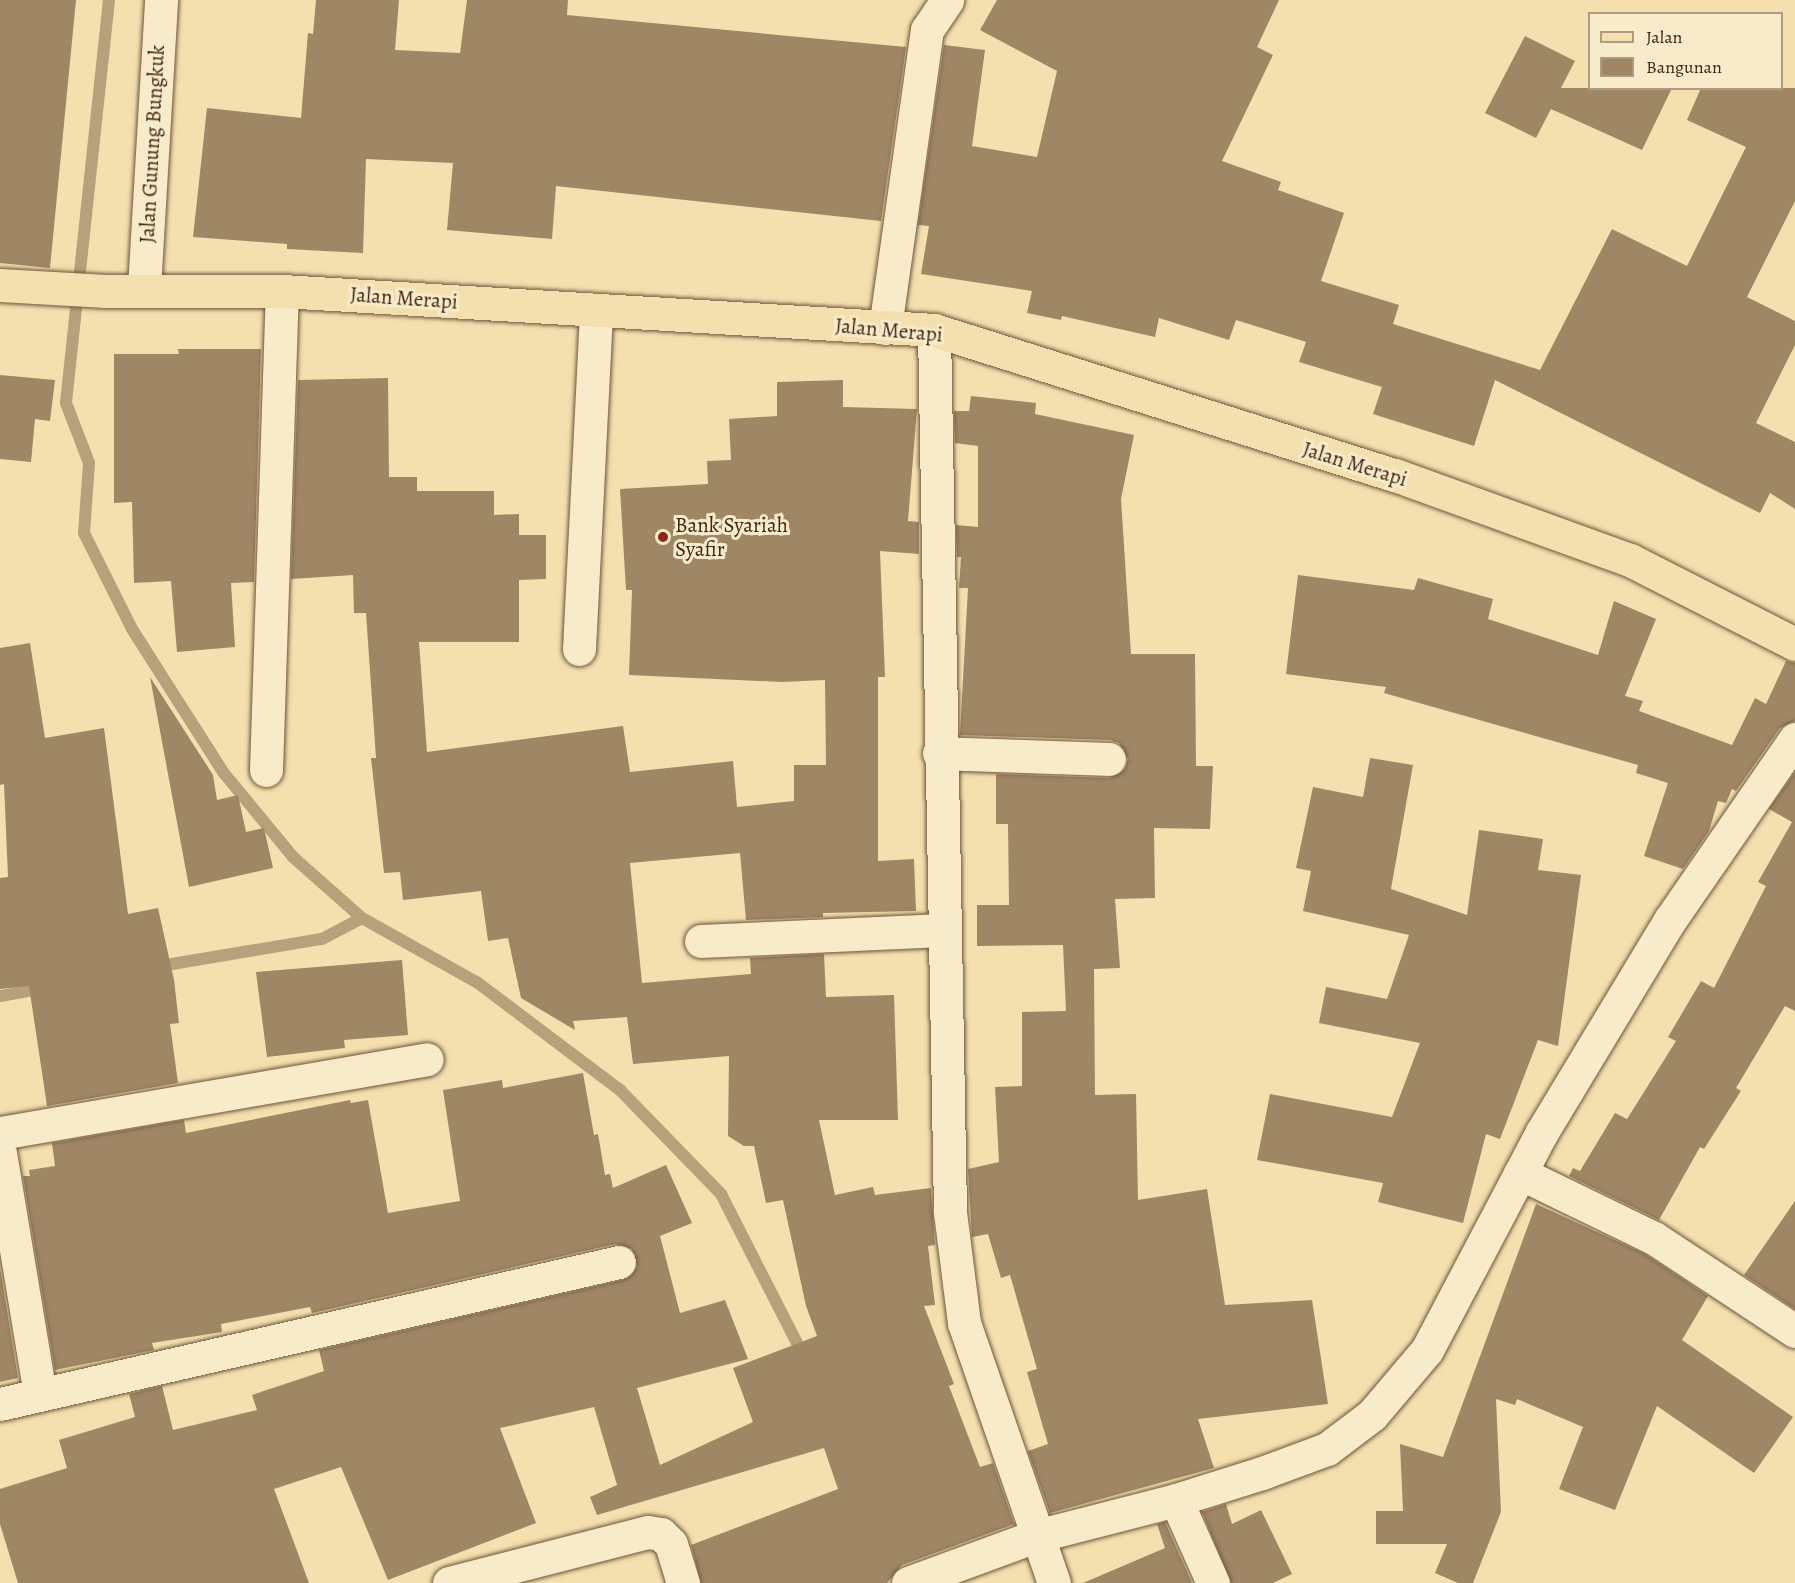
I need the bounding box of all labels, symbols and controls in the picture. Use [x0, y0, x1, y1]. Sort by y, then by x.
legend [1588, 12, 1783, 90]
text: Jalan [1646, 25, 1682, 49]
street label: Jalan Gunung Bungkuk [134, 44, 170, 244]
text: Bangunan [1646, 55, 1722, 79]
street label: Jalan Merapi [349, 282, 459, 314]
street label: Jalan Merapi [834, 313, 944, 347]
street label: Jalan Merapi [1300, 436, 1410, 492]
place label: Bank Syariah Syafir [675, 512, 788, 562]
marker: Bank Syariah Syafir [656, 530, 670, 544]

